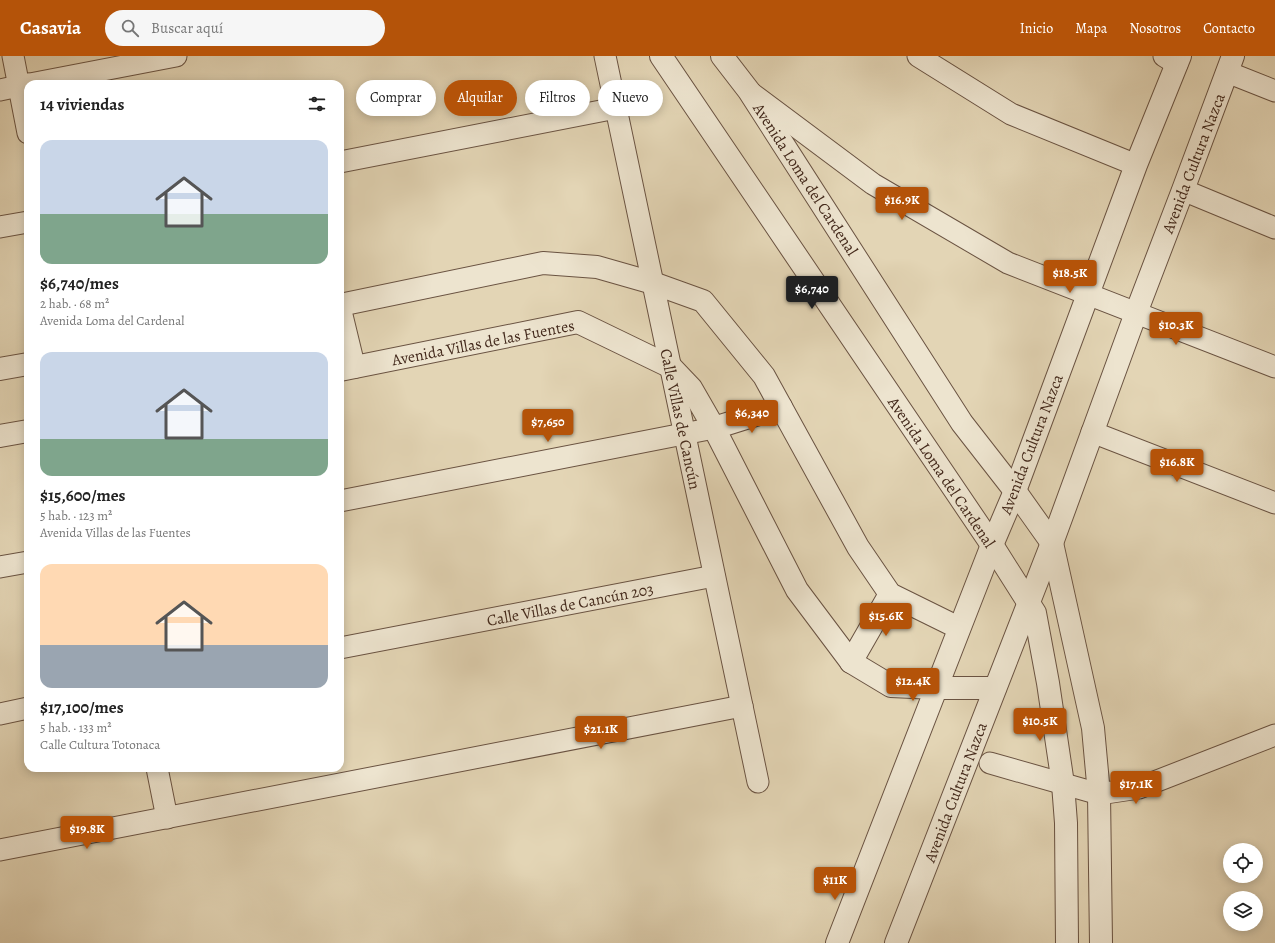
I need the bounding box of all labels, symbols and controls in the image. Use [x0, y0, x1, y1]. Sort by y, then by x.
search box [105, 10, 385, 46]
text: Casavia [20, 15, 81, 41]
icon: search [119, 17, 141, 39]
text: Buscar aquí [151, 18, 223, 38]
text: Inicio [1020, 19, 1053, 38]
text: Mapa [1075, 19, 1107, 38]
text: Nosotros [1129, 19, 1181, 38]
text: Contacto [1203, 19, 1255, 38]
chip: Comprar [356, 80, 436, 116]
chip: Alquilar [444, 80, 517, 116]
chip: Filtros [525, 80, 590, 116]
chip: Nuevo [598, 80, 663, 116]
street label: Avenida Cultura Nazca [1157, 89, 1231, 238]
text: 14 viviendas [40, 93, 125, 116]
icon: filters [306, 93, 328, 115]
street label: Avenida Loma del Cardenal [747, 98, 863, 260]
icon: home [148, 166, 220, 238]
pin: $16.9K [869, 187, 935, 221]
text: $16.9K [885, 191, 919, 208]
pin: $18.5K [1037, 260, 1103, 294]
text: $18.5K [1053, 264, 1087, 281]
text: $6,740/mes [40, 272, 119, 295]
pin: $6,740 [779, 276, 845, 310]
text: $6,740 [795, 280, 829, 297]
text: 2 hab. · 68 m² [40, 295, 109, 312]
text: Avenida Loma del Cardenal [40, 312, 184, 329]
pin: $10.3K [1143, 312, 1209, 346]
street label: Avenida Villas de las Fuentes [389, 314, 576, 372]
text: $10.3K [1159, 316, 1193, 333]
street label: Calle Villas de Cancún [654, 347, 706, 492]
street label: Avenida Cultura Nazca [995, 370, 1069, 519]
icon: home [148, 378, 220, 450]
street label: Avenida Loma del Cardenal [882, 392, 1000, 552]
pin: $6,340 [719, 400, 785, 434]
text: $6,340 [735, 404, 769, 421]
pin: $7,650 [515, 409, 581, 443]
text: $7,650 [531, 413, 565, 430]
pin: $16.8K [1144, 449, 1210, 483]
text: $16.8K [1159, 453, 1195, 470]
text: $15,600/mes [40, 484, 126, 507]
text: 5 hab. · 123 m² [40, 507, 112, 524]
text: Avenida Villas de las Fuentes [40, 524, 191, 541]
street label: Calle Villas de Cancún 203 [485, 578, 655, 632]
icon: home [148, 590, 220, 662]
pin: $15.6K [853, 603, 919, 637]
text: $15.6K [869, 607, 903, 624]
pin: $12.4K [880, 668, 946, 702]
text: $12.4K [895, 672, 931, 689]
text: $17,100/mes [40, 696, 124, 719]
pin: $10.5K [1007, 708, 1073, 742]
text: $10.5K [1023, 712, 1057, 729]
pin: $21.1K [568, 716, 634, 750]
street label: Avenida Cultura Nazca [919, 718, 993, 867]
text: 5 hab. · 133 m² [40, 719, 112, 736]
text: $21.1K [584, 720, 618, 737]
text: Calle Cultura Totonaca [40, 736, 160, 753]
pin: $17.1K [1103, 771, 1169, 805]
text: $17.1K [1119, 775, 1153, 792]
pin: $19.8K [54, 816, 120, 850]
text: $19.8K [69, 820, 105, 837]
map controls [1223, 843, 1263, 931]
button: locate [1223, 843, 1263, 883]
pin: $11K [811, 867, 859, 901]
text: $11K [823, 871, 847, 888]
button: layers [1223, 891, 1263, 931]

